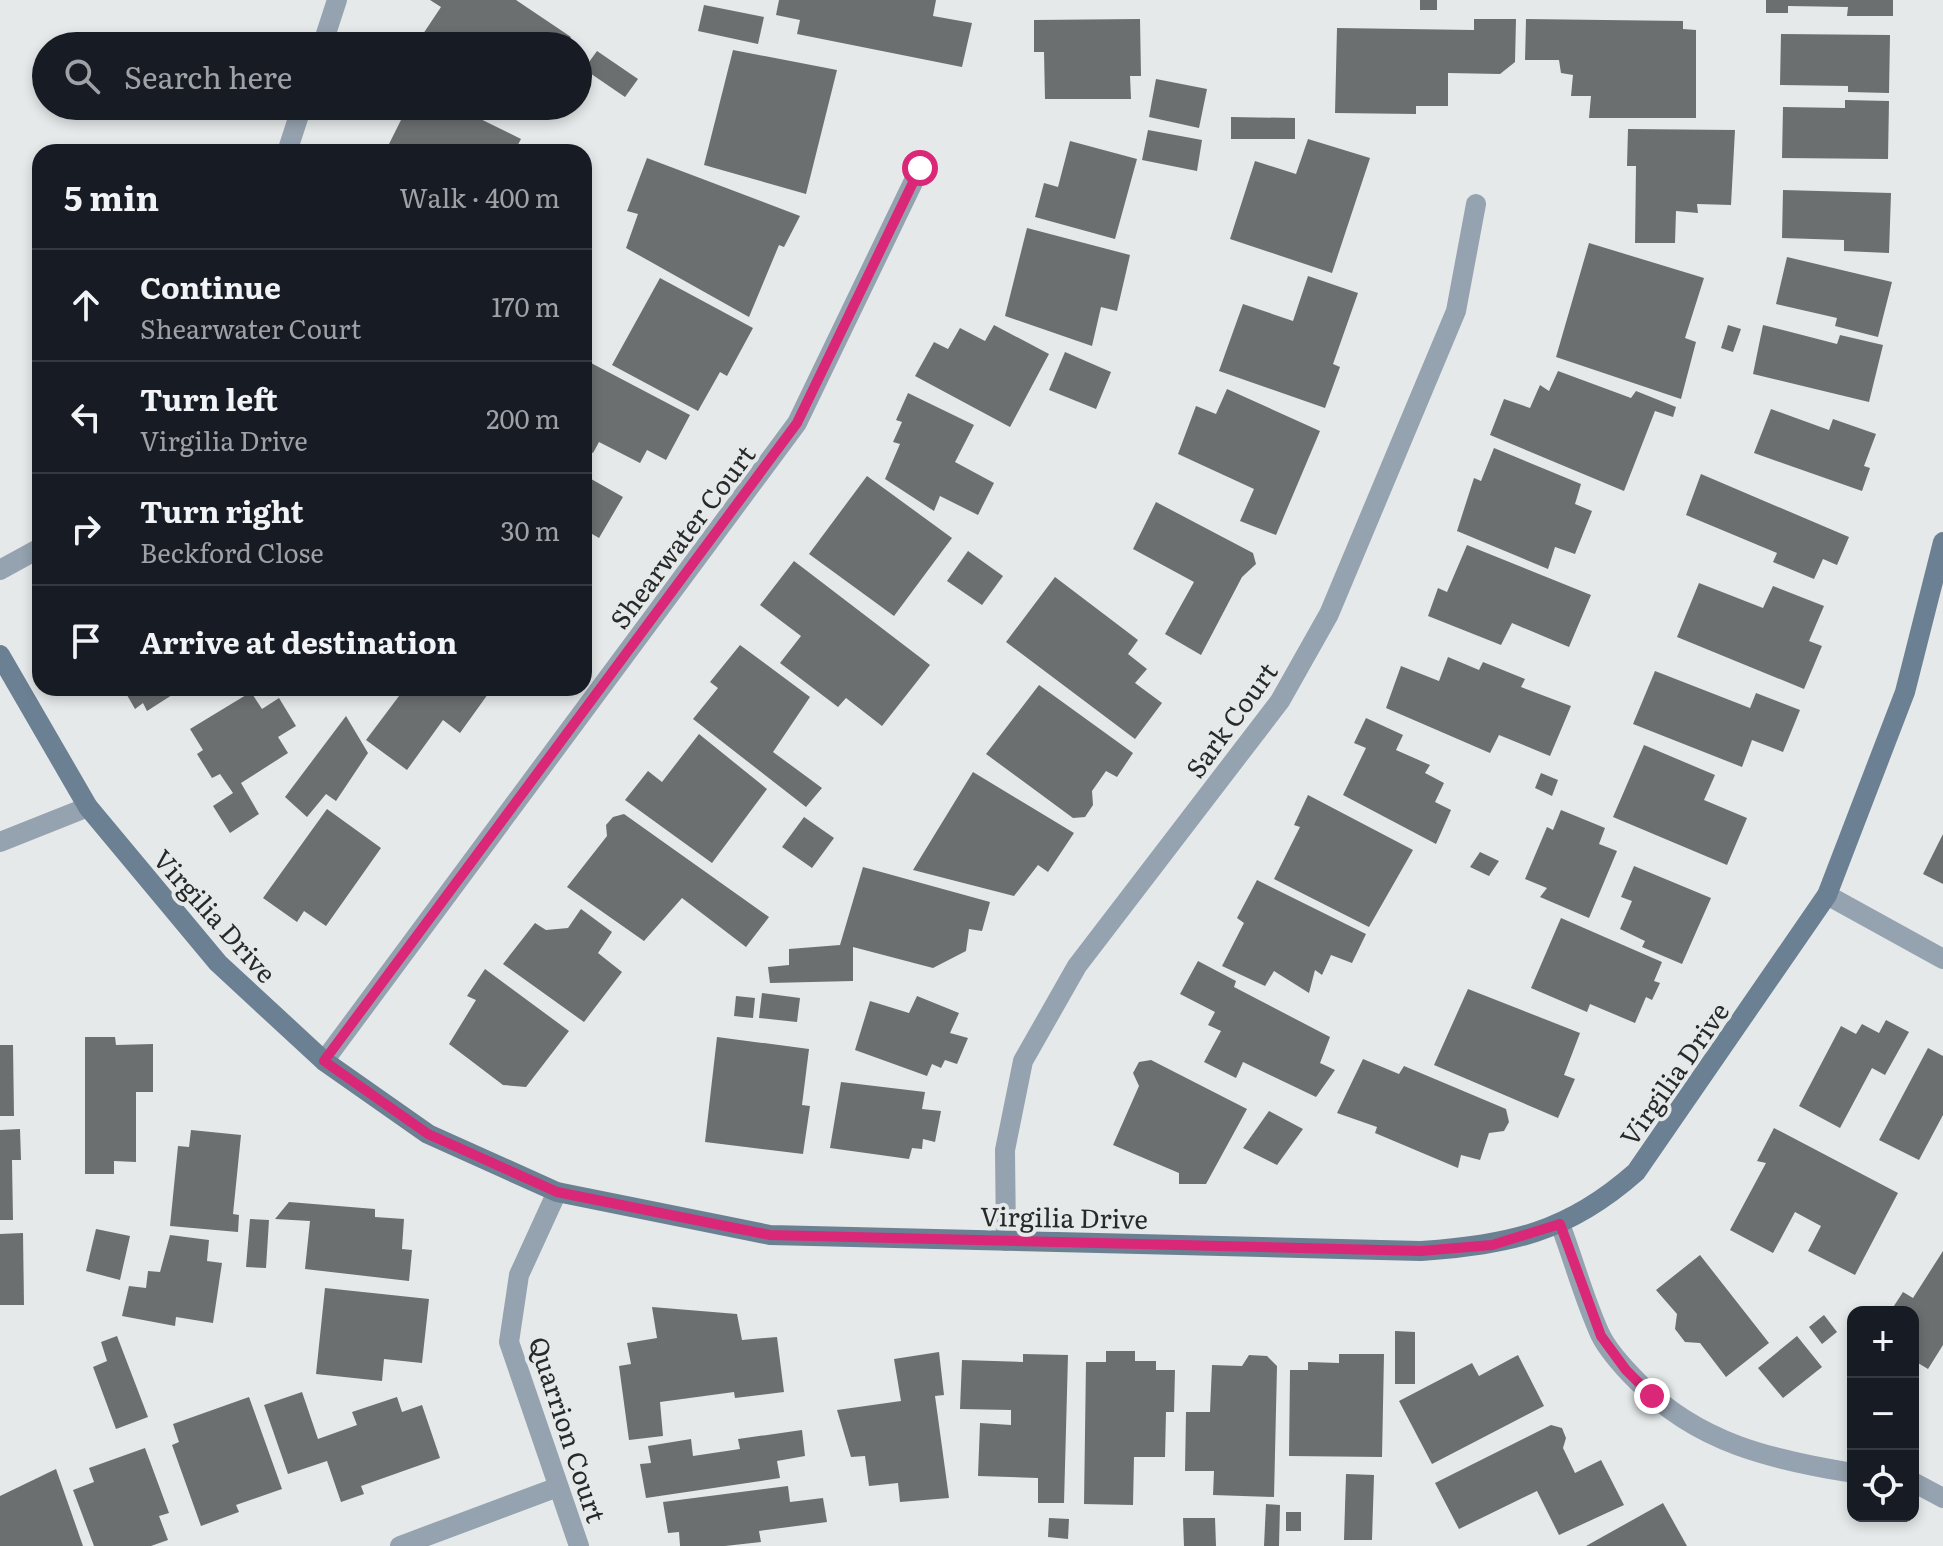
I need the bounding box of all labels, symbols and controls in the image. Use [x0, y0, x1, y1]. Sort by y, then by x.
search box [32, 32, 592, 120]
icon: search [60, 54, 104, 98]
text: Search here [124, 54, 292, 98]
route start [902, 150, 938, 186]
text: 5 min [64, 171, 159, 221]
text: Walk · 400 m [400, 177, 560, 216]
text: Continue [140, 264, 281, 308]
icon: ahead [64, 283, 108, 327]
text: 170 m [492, 286, 560, 325]
text: Shearwater Court [140, 308, 361, 347]
text: Turn left [140, 376, 278, 420]
icon: left [64, 395, 108, 439]
text: 200 m [486, 398, 560, 437]
text: Virgilia Drive [140, 420, 308, 459]
street label: Shearwater Court [599, 436, 763, 636]
text: Turn right [140, 488, 304, 532]
icon: right [64, 507, 108, 551]
text: 30 m [500, 510, 560, 549]
text: Beckford Close [140, 532, 324, 571]
icon: arrive [64, 619, 108, 663]
text: Arrive at destination [140, 619, 457, 663]
street label: Sark Court [1175, 653, 1286, 785]
street label: Virgilia Drive [145, 840, 287, 990]
street label: Virgilia Drive [1609, 993, 1737, 1153]
street label: Virgilia Drive [980, 1195, 1148, 1237]
map controls [1847, 1306, 1919, 1522]
button: + [1847, 1306, 1919, 1378]
street label: Quarrion Court [521, 1331, 618, 1527]
route end [1634, 1378, 1670, 1414]
button: − [1847, 1378, 1919, 1450]
button: locate [1847, 1450, 1919, 1522]

